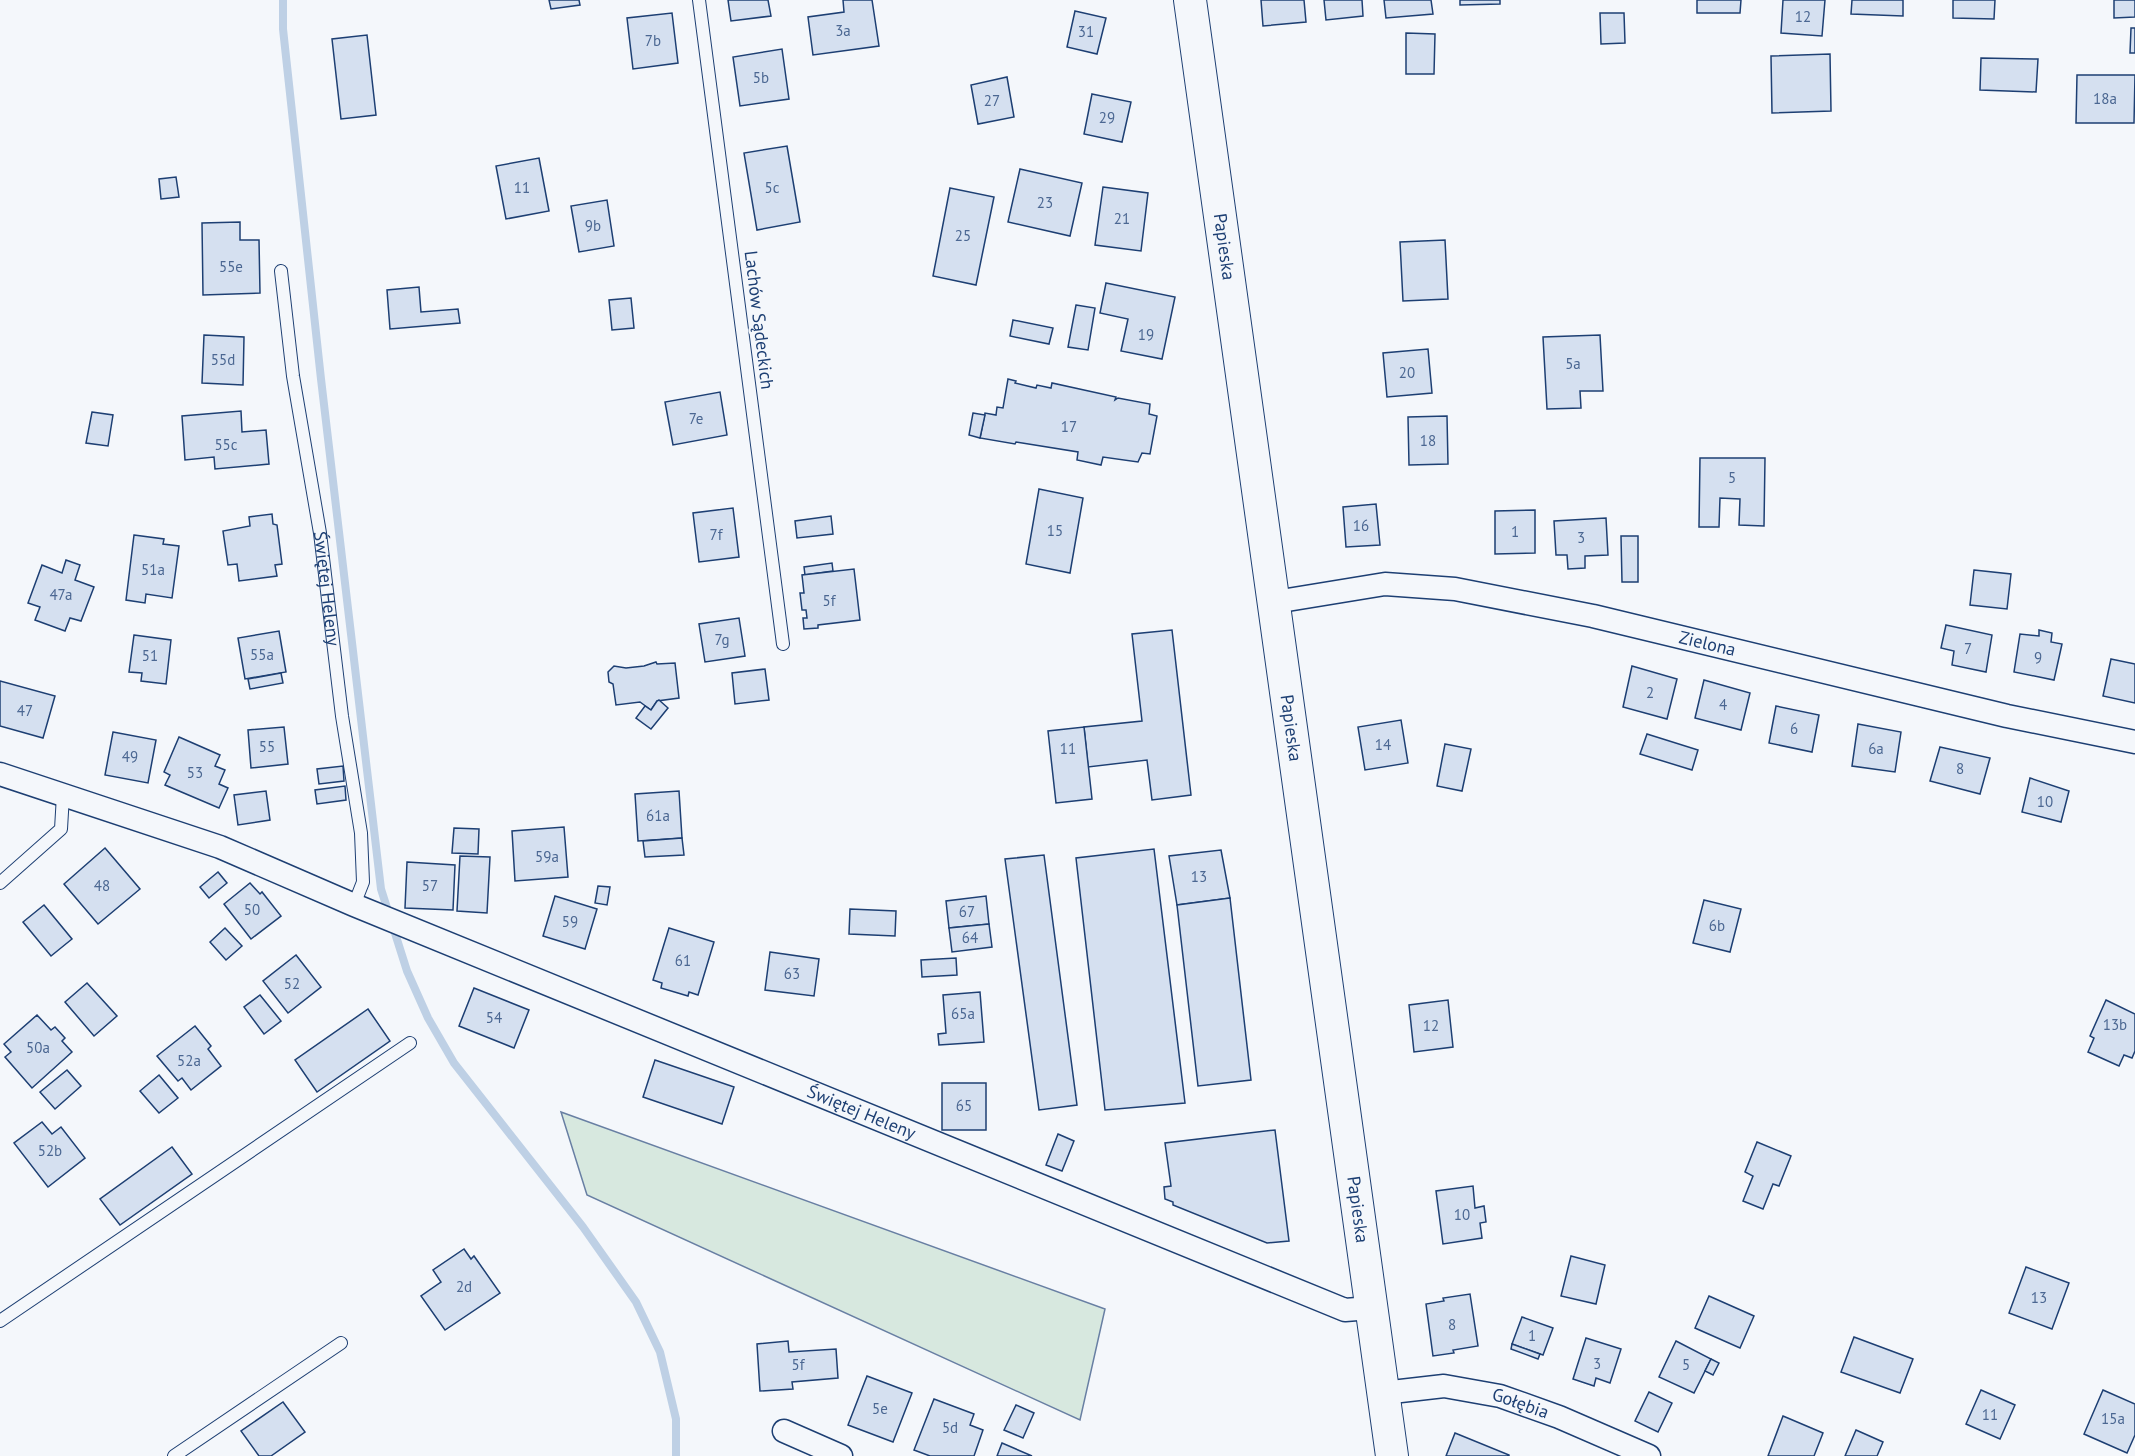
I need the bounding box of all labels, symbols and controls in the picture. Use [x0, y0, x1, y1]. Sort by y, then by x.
house number: 12 [1795, 7, 1811, 26]
house number: 3a [835, 21, 851, 40]
house number: 31 [1078, 22, 1094, 41]
house number: 7b [645, 31, 661, 50]
house number: 5b [753, 68, 769, 87]
house number: 18a [2093, 89, 2117, 108]
house number: 27 [984, 91, 1000, 110]
house number: 29 [1099, 108, 1115, 127]
house number: 11 [514, 178, 530, 197]
house number: 5c [765, 178, 780, 197]
house number: 23 [1037, 193, 1053, 212]
house number: 21 [1114, 209, 1130, 228]
street label: Papieska [1209, 212, 1241, 281]
house number: 9b [585, 216, 601, 235]
house number: 25 [955, 226, 971, 245]
street label: Lachów Sądeckich [740, 249, 779, 391]
house number: 55e [219, 257, 243, 276]
house number: 19 [1138, 325, 1154, 344]
house number: 55d [211, 350, 235, 369]
house number: 5a [1565, 354, 1581, 373]
house number: 20 [1399, 363, 1415, 382]
house number: 7e [689, 409, 703, 428]
house number: 17 [1061, 417, 1077, 436]
house number: 18 [1420, 431, 1436, 450]
house number: 55c [214, 435, 238, 454]
house number: 5 [1728, 468, 1736, 487]
house number: 16 [1353, 516, 1369, 535]
house number: 15 [1047, 521, 1063, 540]
house number: 1 [1511, 522, 1519, 541]
house number: 7f [710, 525, 724, 544]
house number: 3 [1577, 528, 1585, 547]
street label: Świętej Heleny [309, 530, 346, 648]
house number: 51a [141, 560, 165, 579]
house number: 47a [49, 585, 73, 604]
house number: 5f [823, 591, 837, 610]
street label: Zielona [1677, 625, 1738, 661]
house number: 7g [714, 630, 730, 649]
house number: 7 [1964, 639, 1972, 658]
house number: 55a [250, 645, 274, 664]
house number: 51 [142, 646, 158, 665]
house number: 9 [2034, 648, 2042, 667]
house number: 2 [1646, 683, 1654, 702]
street label: Papieska [1275, 693, 1308, 763]
house number: 4 [1719, 695, 1727, 714]
house number: 47 [17, 701, 33, 720]
house number: 6 [1790, 719, 1798, 738]
house number: 14 [1375, 735, 1391, 754]
house number: 55 [259, 737, 275, 756]
house number: 11 [1060, 739, 1076, 758]
house number: 6a [1868, 739, 1884, 758]
house number: 49 [122, 747, 138, 766]
house number: 8 [1956, 759, 1964, 778]
house number: 53 [187, 763, 203, 782]
house number: 10 [2037, 792, 2053, 811]
house number: 61a [646, 806, 670, 825]
house number: 59a [535, 847, 559, 866]
house number: 13 [1191, 867, 1207, 886]
house number: 48 [94, 876, 110, 895]
house number: 57 [422, 876, 438, 895]
house number: 50 [244, 900, 260, 919]
house number: 67 [959, 902, 975, 921]
house number: 59 [562, 912, 578, 931]
house number: 6b [1709, 916, 1725, 935]
house number: 64 [962, 928, 978, 947]
house number: 61 [675, 951, 691, 970]
house number: 63 [784, 964, 800, 983]
house number: 52 [284, 974, 300, 993]
house number: 65a [951, 1004, 975, 1023]
house number: 54 [486, 1008, 502, 1027]
house number: 13b [2103, 1015, 2127, 1034]
house number: 12 [1423, 1016, 1439, 1035]
house number: 50a [26, 1038, 50, 1057]
house number: 52a [177, 1051, 201, 1070]
street label: Świętej Heleny [804, 1079, 920, 1145]
house number: 65 [956, 1096, 972, 1115]
house number: 52b [38, 1141, 62, 1160]
street label: Papieska [1342, 1174, 1374, 1244]
house number: 10 [1454, 1205, 1470, 1224]
house number: 2d [456, 1277, 472, 1296]
house number: 13 [2031, 1288, 2047, 1307]
house number: 8 [1448, 1315, 1456, 1334]
house number: 1 [1528, 1326, 1536, 1345]
house number: 3 [1593, 1354, 1601, 1373]
house number: 5f [792, 1355, 806, 1374]
house number: 5 [1682, 1355, 1690, 1374]
street label: Gołębia [1491, 1383, 1552, 1423]
house number: 5e [872, 1399, 888, 1418]
house number: 11 [1982, 1405, 1998, 1424]
house number: 15a [2101, 1409, 2125, 1428]
house number: 5d [942, 1418, 958, 1437]

